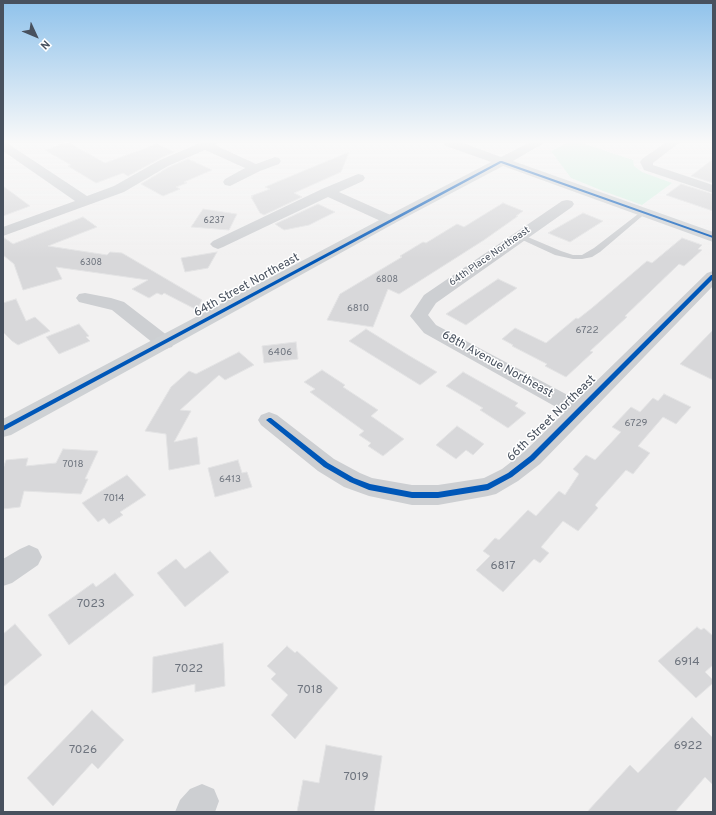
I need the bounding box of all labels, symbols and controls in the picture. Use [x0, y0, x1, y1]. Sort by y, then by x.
north arrow [16, 16, 56, 56]
text: N [37, 37, 52, 52]
house number: 6237 [204, 216, 224, 226]
street label: 64th Place Northeast [447, 225, 533, 289]
street label: 64th Street Northeast [192, 251, 302, 321]
house number: 6308 [80, 258, 102, 268]
house number: 6808 [376, 275, 398, 285]
house number: 6810 [347, 303, 369, 315]
house number: 6722 [575, 325, 599, 337]
street label: 68th Avenue Northeast [439, 328, 555, 402]
house number: 6406 [268, 347, 292, 359]
street label: 66th Street Northeast [505, 373, 599, 465]
house number: 6729 [625, 418, 647, 430]
house number: 7018 [62, 459, 84, 471]
house number: 6413 [219, 474, 241, 486]
house number: 7014 [103, 493, 125, 505]
house number: 6817 [490, 560, 516, 574]
house number: 7023 [77, 598, 105, 612]
house number: 6914 [674, 656, 700, 670]
house number: 7022 [175, 663, 203, 677]
house number: 7018 [297, 684, 323, 698]
house number: 6922 [674, 740, 702, 754]
house number: 7026 [69, 744, 97, 758]
house number: 7019 [343, 771, 369, 785]

